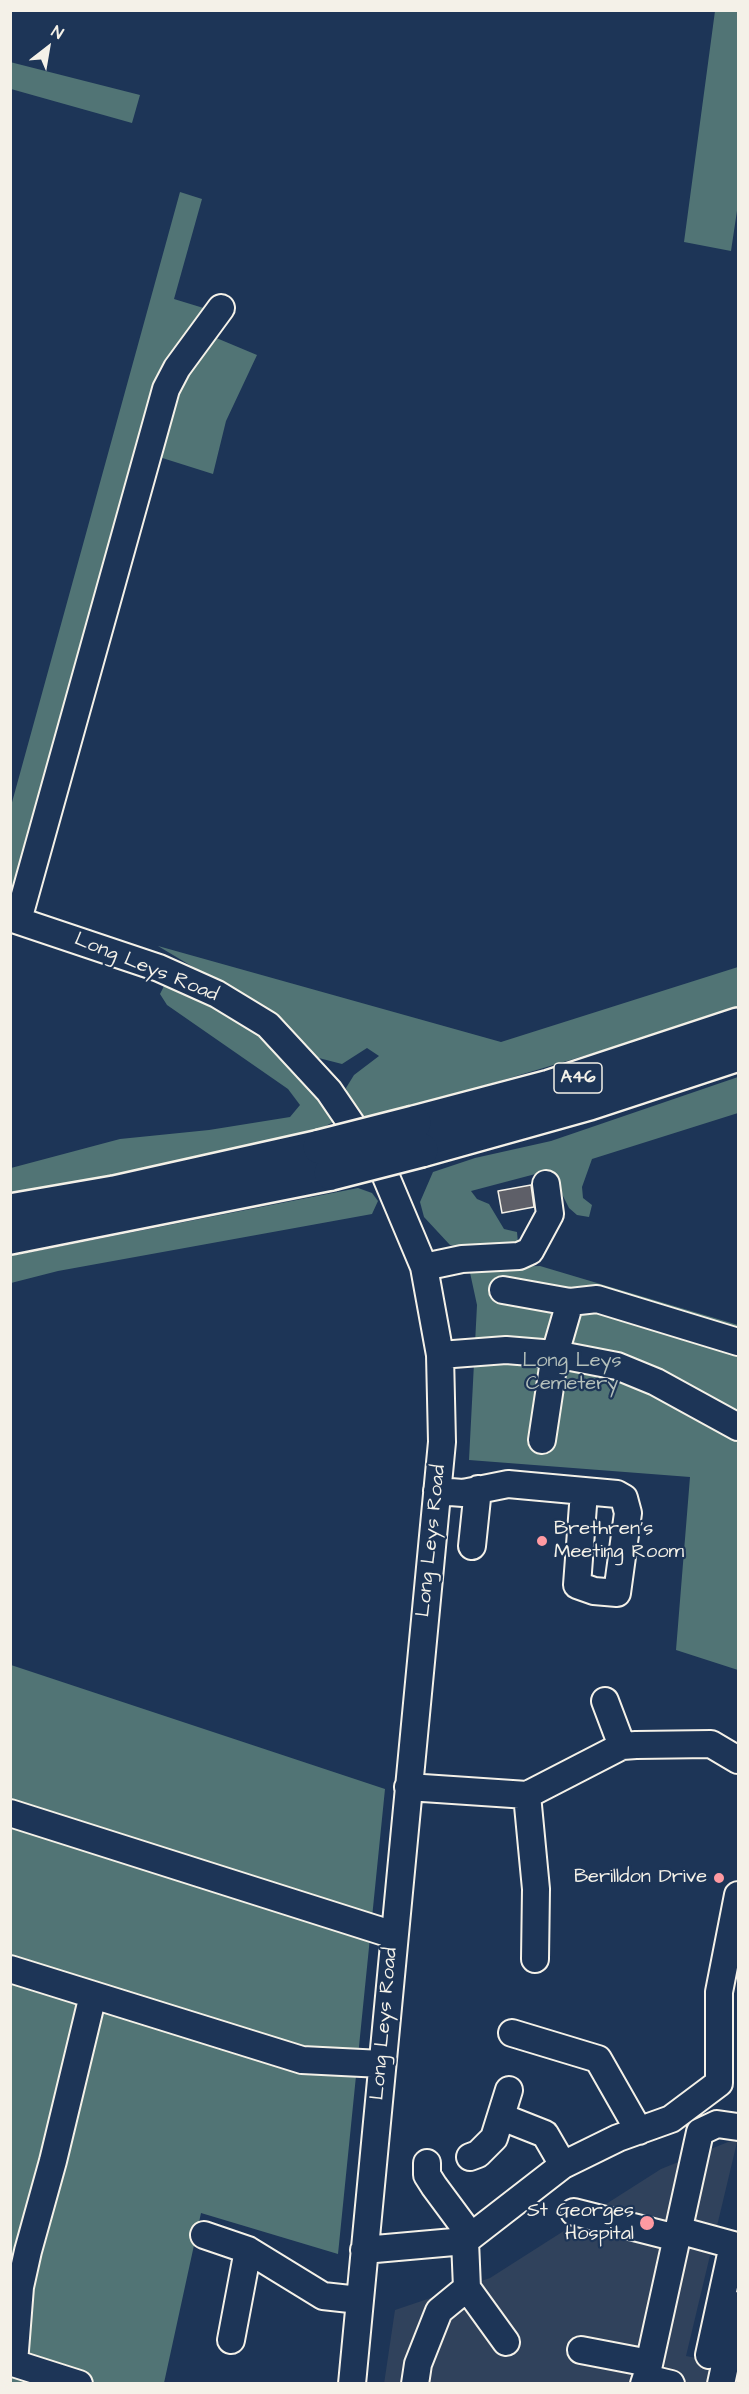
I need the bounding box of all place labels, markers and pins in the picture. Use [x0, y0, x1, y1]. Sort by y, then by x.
place label: Brethren's Meeting Room [554, 1518, 684, 1565]
marker: Brethren's Meeting Room [535, 1534, 549, 1548]
place label: Berilldon Drive [574, 1866, 707, 1890]
marker: Berilldon Drive [712, 1871, 726, 1885]
place label: St Georges Hospital [527, 2200, 634, 2247]
marker: St Georges Hospital [638, 2214, 656, 2232]

